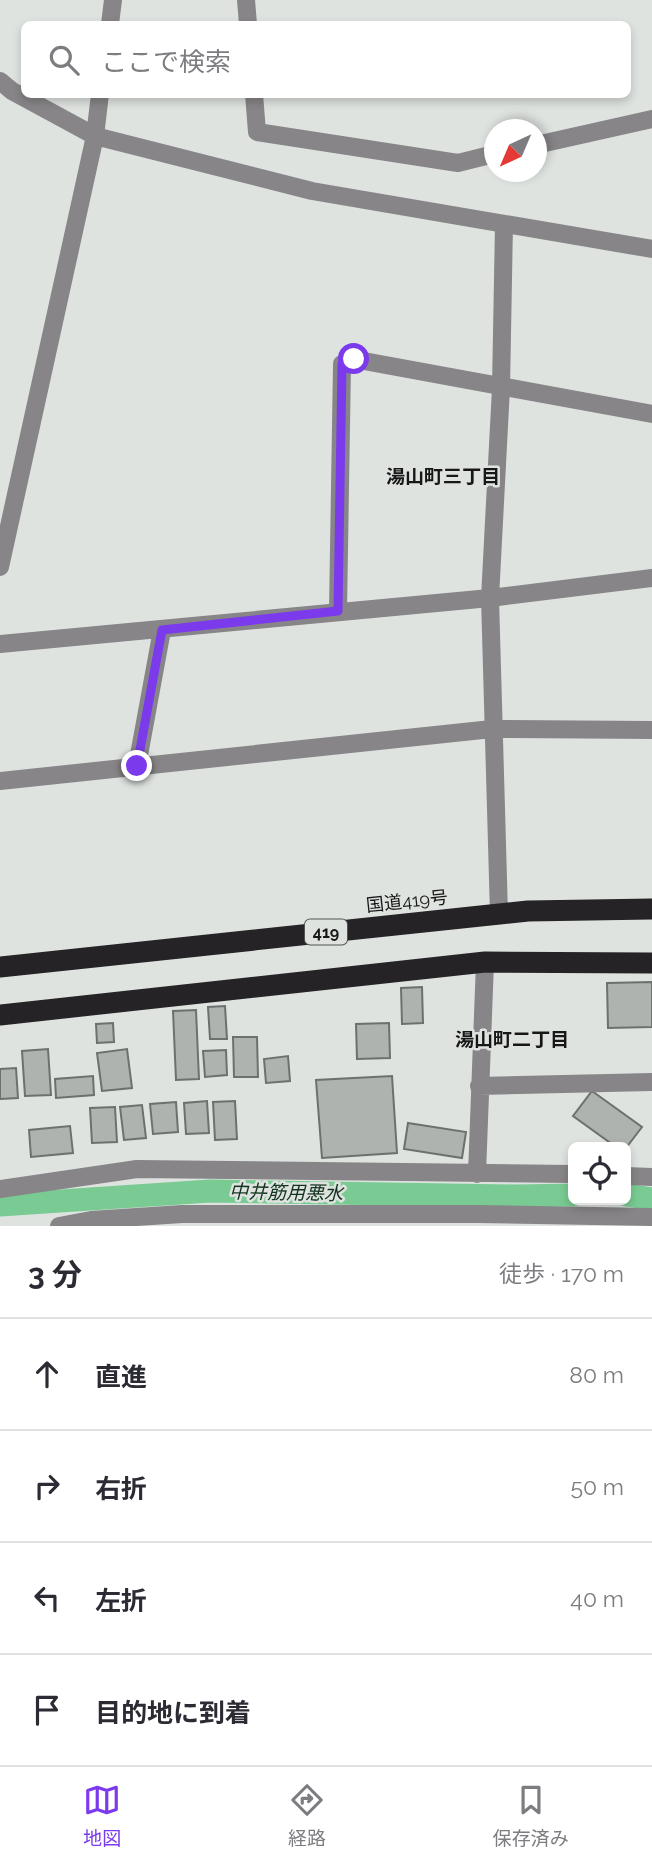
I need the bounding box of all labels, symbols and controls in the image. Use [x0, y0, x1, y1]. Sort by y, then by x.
search box [21, 21, 631, 98]
icon: search [45, 41, 83, 79]
text: ここで検索 [101, 47, 231, 77]
north arrow [484, 119, 547, 182]
route start [338, 343, 369, 374]
district label: 湯山町三丁目 [386, 465, 500, 487]
route end [121, 750, 152, 781]
street label: 国道419号 [365, 886, 449, 916]
road number: 419 [305, 920, 347, 944]
district label: 湯山町二丁目 [455, 1028, 569, 1050]
map controls [568, 1142, 631, 1205]
button: locate [568, 1142, 631, 1205]
water label: 中井筋用悪水 [229, 1180, 345, 1204]
text: 3 分 [28, 1257, 82, 1292]
text: 徒歩 · 170 m [499, 1260, 624, 1287]
icon: ahead [28, 1355, 66, 1393]
text: 80 m [569, 1361, 624, 1388]
text: 直進 [95, 1362, 147, 1392]
icon: right [28, 1467, 66, 1505]
text: 50 m [570, 1473, 624, 1500]
text: 右折 [95, 1474, 147, 1504]
icon: left [28, 1579, 66, 1617]
text: 40 m [570, 1585, 624, 1612]
text: 左折 [95, 1586, 147, 1616]
icon: arrive [28, 1691, 66, 1729]
text: 目的地に到着 [95, 1698, 251, 1728]
tab: 地図 [83, 1781, 121, 1850]
tab: 経路 [288, 1781, 326, 1850]
tab: 保存済み [493, 1781, 569, 1850]

